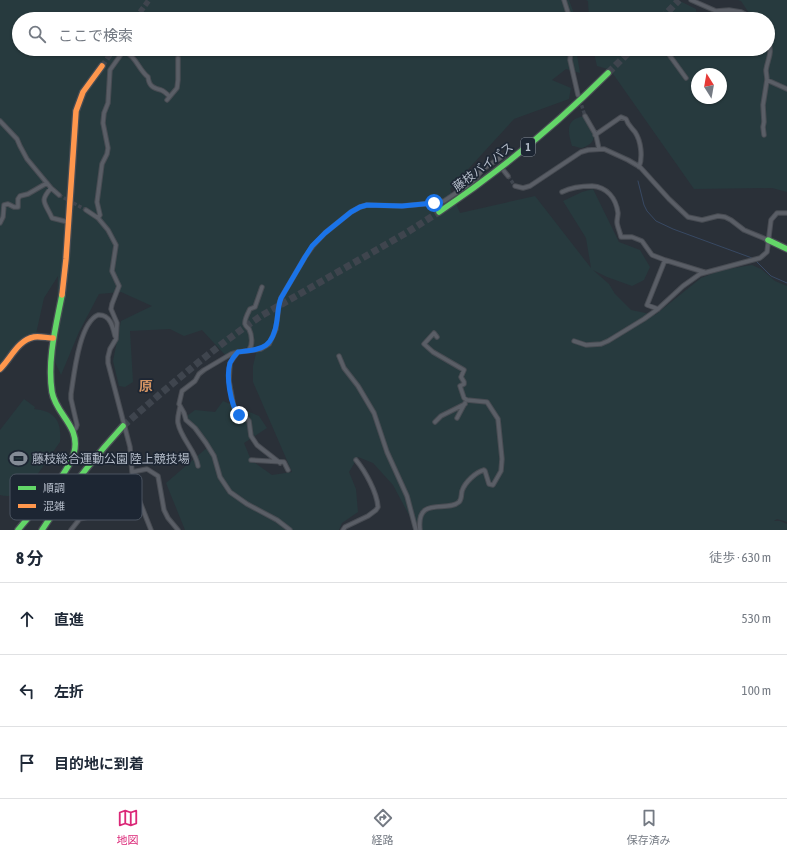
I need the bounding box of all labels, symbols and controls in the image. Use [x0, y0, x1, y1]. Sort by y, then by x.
search box [12, 12, 775, 56]
icon: search [26, 23, 48, 45]
text: ここで検索 [58, 27, 133, 44]
north arrow [691, 68, 727, 104]
road number: 1 [521, 138, 535, 156]
street label: 藤枝バイパス [450, 140, 516, 194]
route start [425, 194, 443, 212]
district label: 原 [139, 378, 153, 394]
route end [230, 406, 248, 424]
sports icon: 藤枝総合運動公園 陸上競技場 [9, 449, 29, 469]
place label: 藤枝総合運動公園 陸上競技場 [32, 452, 190, 466]
legend [10, 474, 142, 520]
text: 順調 [43, 482, 65, 494]
text: 混雑 [43, 500, 65, 512]
text: 8 分 [16, 548, 43, 568]
text: 徒歩 · 630 m [709, 550, 771, 565]
icon: ahead [16, 608, 38, 630]
text: 直進 [54, 611, 84, 628]
text: 530 m [742, 611, 771, 626]
icon: left [16, 680, 38, 702]
text: 左折 [54, 683, 84, 700]
text: 100 m [742, 683, 771, 698]
icon: arrive [16, 752, 38, 774]
text: 目的地に到着 [54, 755, 144, 772]
tab: 地図 [117, 807, 139, 847]
tab: 経路 [372, 807, 394, 847]
tab: 保存済み [627, 807, 671, 847]

